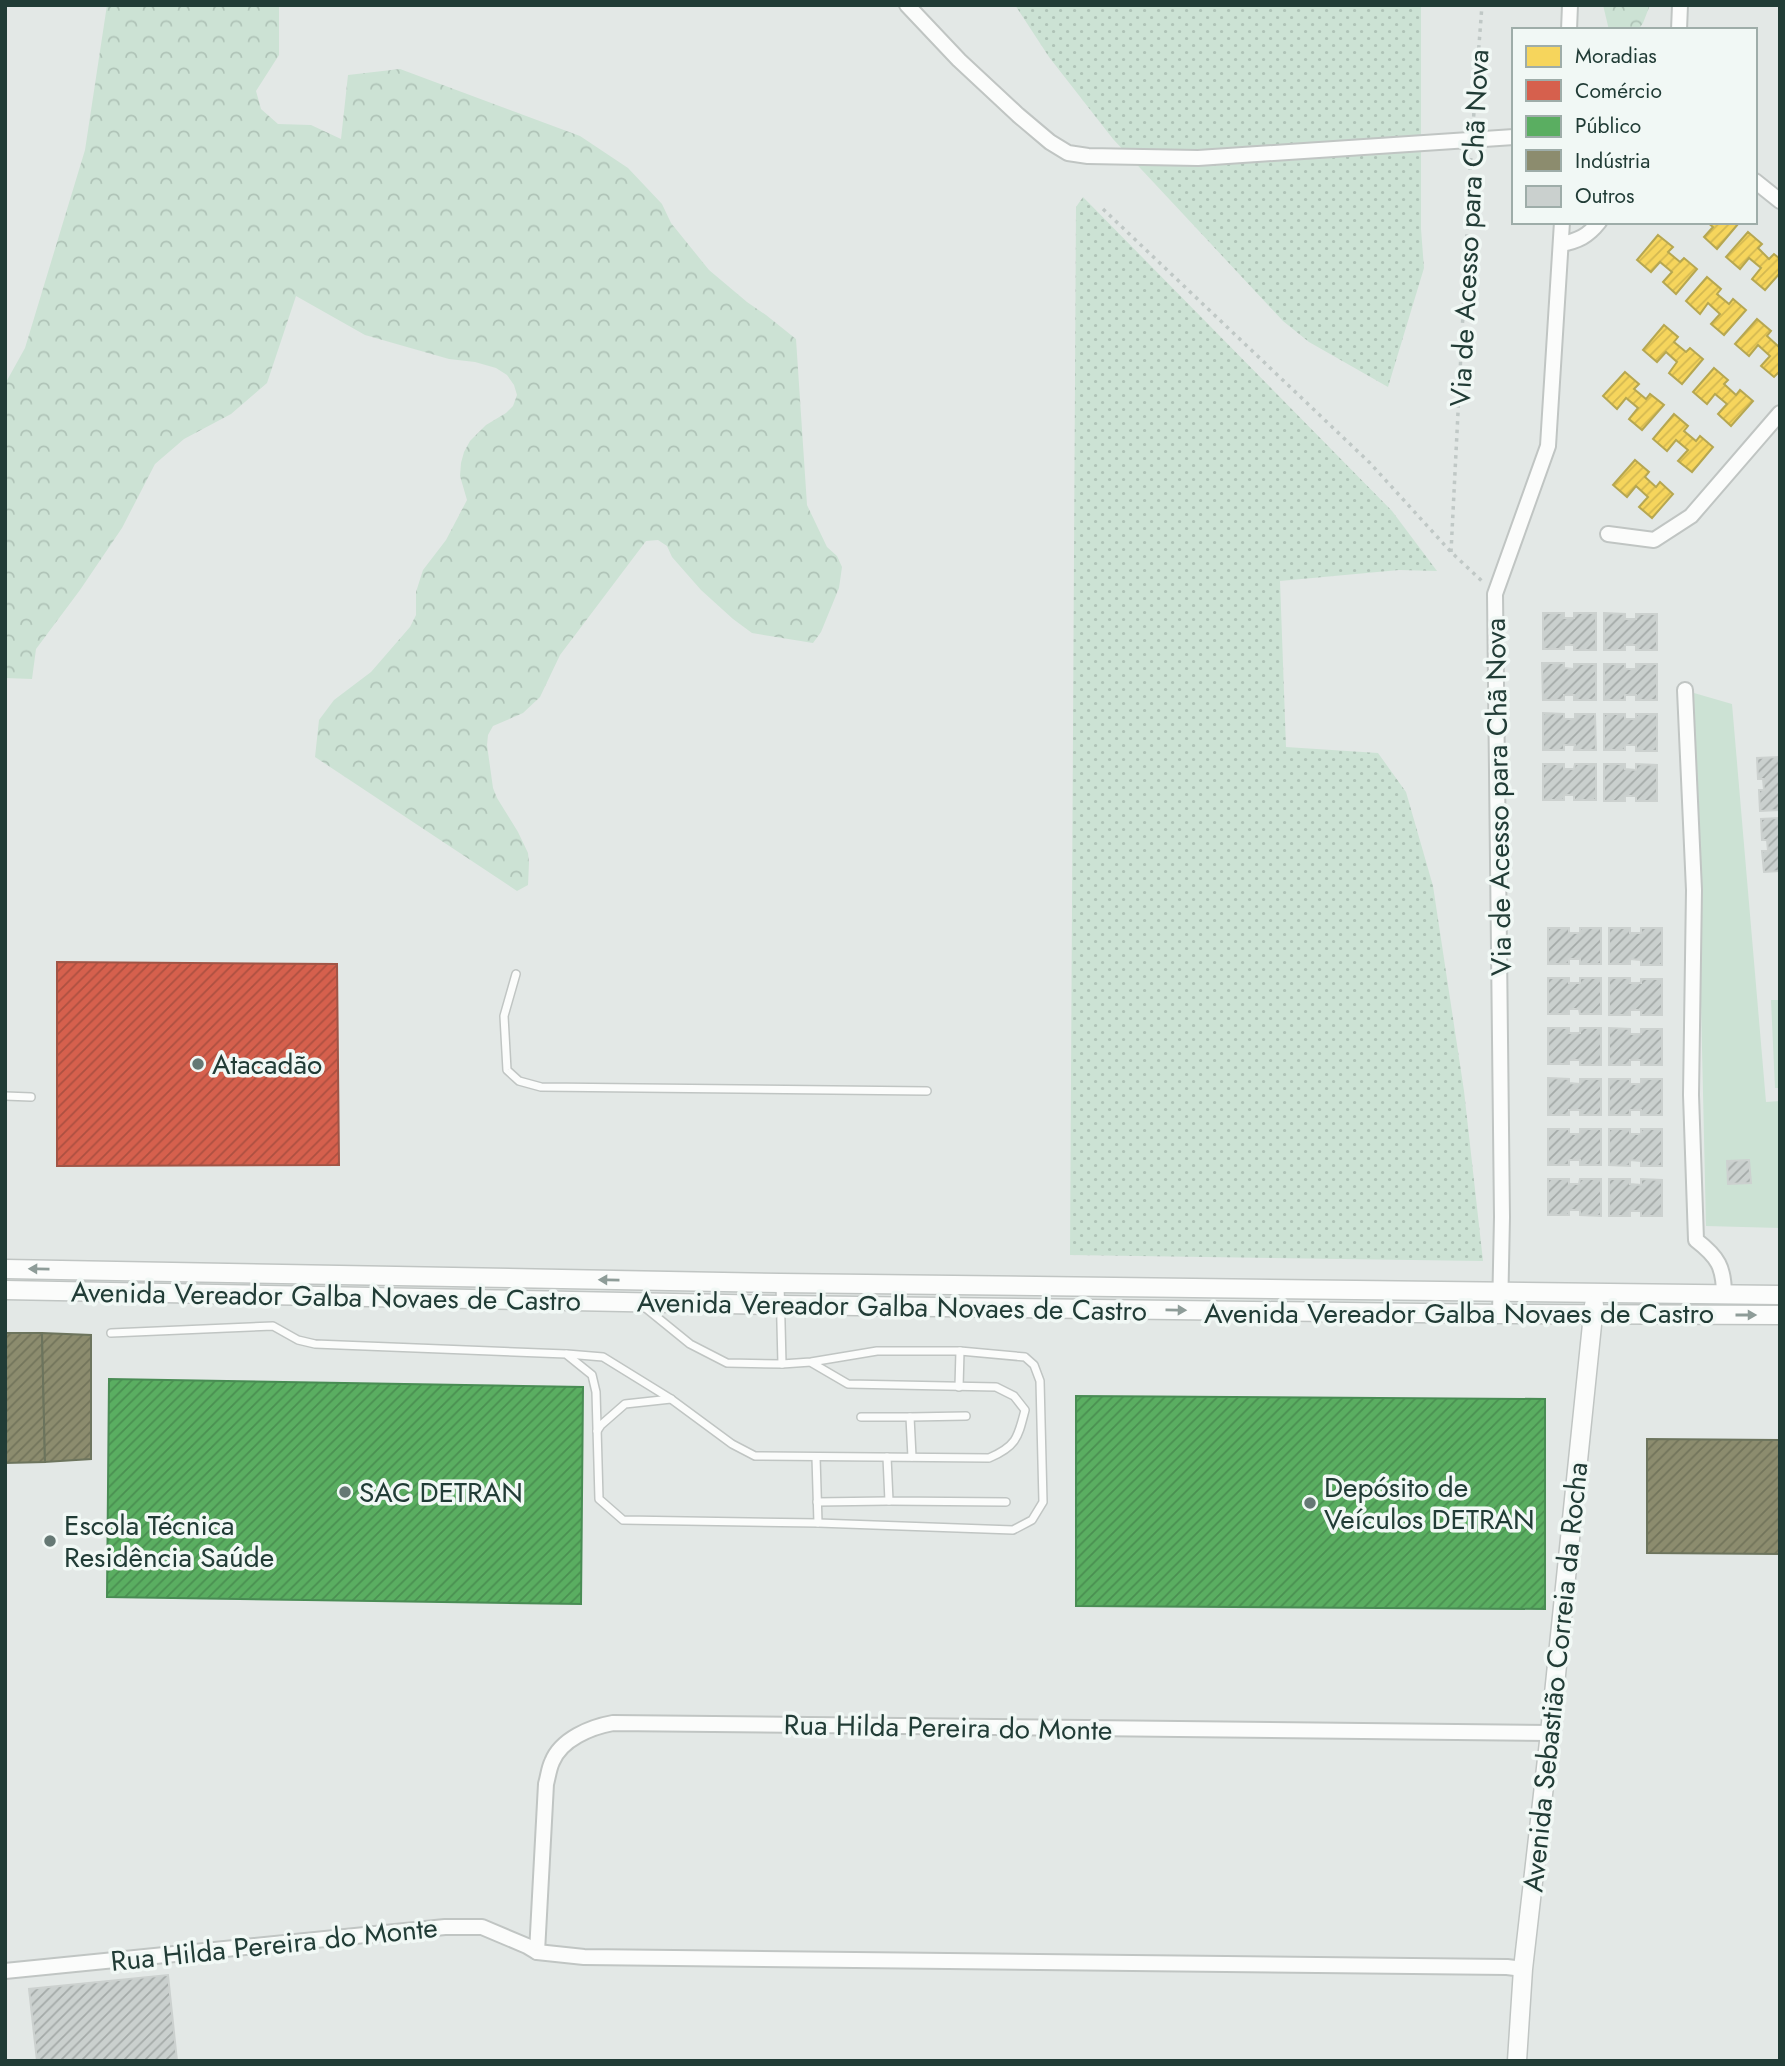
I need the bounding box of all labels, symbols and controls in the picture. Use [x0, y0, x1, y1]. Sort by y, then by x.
legend [1512, 28, 1757, 224]
text: Moradias [1575, 41, 1657, 71]
street label: Via de Acesso para Chã Nova [1440, 48, 1499, 408]
text: Comércio [1575, 76, 1662, 106]
text: Público [1575, 111, 1641, 141]
text: Indústria [1575, 146, 1650, 176]
text: Outros [1575, 181, 1634, 211]
street label: Via de Acesso para Chã Nova [1475, 618, 1522, 976]
place label: Atacadão [212, 1044, 322, 1085]
marker: Atacadão [190, 1056, 206, 1072]
one-way arrow [27, 1264, 49, 1275]
street label: Avenida Vereador Galba Novaes de Castro [71, 1272, 581, 1321]
one-way arrow [598, 1274, 620, 1286]
street label: Avenida Vereador Galba Novaes de Castro [637, 1282, 1147, 1331]
street label: Avenida Vereador Galba Novaes de Castro [1204, 1293, 1714, 1334]
one-way arrow [1165, 1304, 1187, 1316]
one-way arrow [1736, 1309, 1758, 1321]
street label: Avenida Sebastião Correia da Rocha [1513, 1460, 1598, 1894]
place label: Depósito de Veículos DETRAN [1324, 1467, 1535, 1540]
place label: SAC DETRAN [359, 1472, 523, 1513]
marker: SAC DETRAN [337, 1484, 353, 1500]
marker: Depósito de Veículos DETRAN [1302, 1495, 1318, 1511]
place label: Escola Técnica Residência Saúde [64, 1505, 274, 1578]
marker: Escola Técnica Residência Saúde [42, 1533, 58, 1549]
street label: Rua Hilda Pereira do Monte [783, 1704, 1113, 1751]
street label: Rua Hilda Pereira do Monte [109, 1907, 440, 1982]

